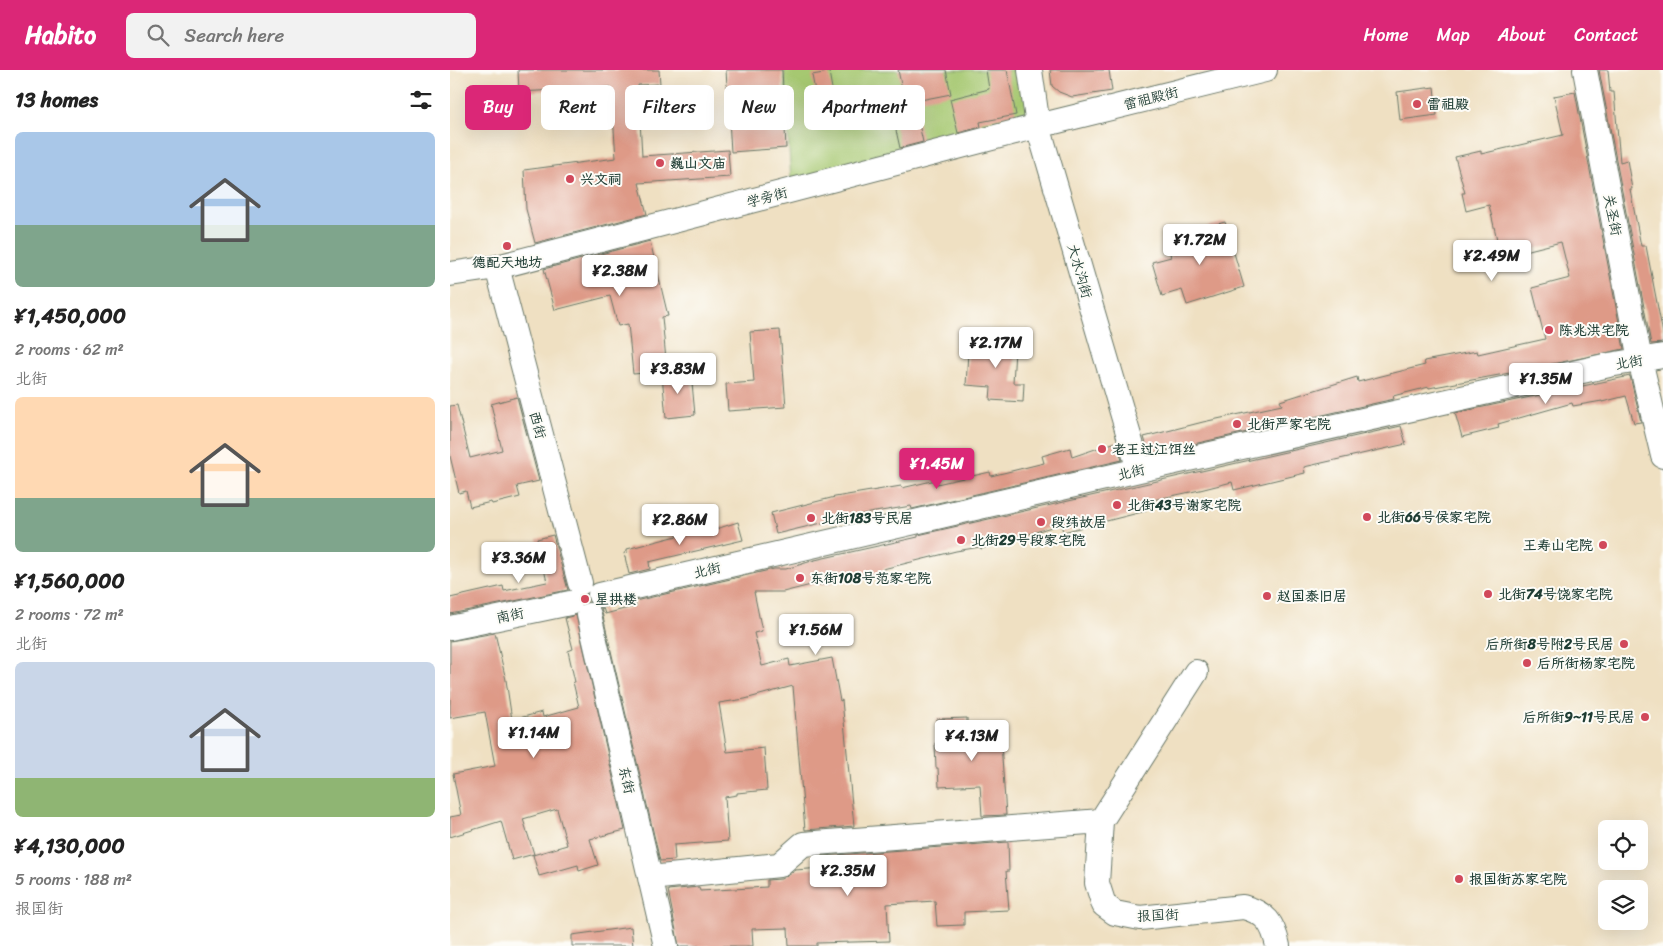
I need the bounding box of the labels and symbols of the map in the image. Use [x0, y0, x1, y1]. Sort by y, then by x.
street label: 雷祖殿街 [1121, 80, 1181, 117]
place label: 雷祖殿 [1427, 92, 1469, 117]
marker: 雷祖殿 [1411, 98, 1423, 110]
place label: 巍山文庙 [670, 151, 726, 176]
marker: 巍山文庙 [654, 157, 666, 169]
place label: 兴文祠 [580, 167, 622, 192]
marker: 兴文祠 [564, 173, 576, 185]
street label: 学旁街 [744, 180, 791, 215]
street label: 关圣街 [1596, 192, 1629, 238]
pin: ¥1.72M [1159, 224, 1241, 266]
marker: 德配天地坊 [501, 240, 513, 252]
pin: ¥2.49M [1451, 240, 1533, 282]
street label: 大水沟街 [1060, 241, 1099, 301]
place label: 德配天地坊 [472, 250, 542, 275]
pin: ¥2.38M [579, 254, 661, 297]
place label: 陈兆洪宅院 [1559, 318, 1629, 343]
marker: 陈兆洪宅院 [1543, 324, 1555, 336]
pin: ¥2.17M [955, 326, 1037, 369]
street label: 北街 [1613, 348, 1645, 377]
pin: ¥3.83M [637, 352, 719, 395]
pin: ¥1.35M [1505, 362, 1587, 405]
street label: 西街 [522, 408, 553, 442]
place label: 北街严家宅院 [1247, 412, 1331, 437]
marker: 北街严家宅院 [1231, 418, 1243, 430]
place label: 老王过江饵丝 [1112, 437, 1196, 462]
marker: 老王过江饵丝 [1096, 443, 1108, 455]
pin: ¥1.45M [896, 448, 978, 490]
street label: 北街 [1115, 457, 1148, 488]
place label: 北街43号谢家宅院 [1127, 493, 1241, 518]
marker: 北街43号谢家宅院 [1111, 499, 1123, 511]
pin: ¥2.86M [639, 504, 721, 546]
place label: 北街66号侯家宅院 [1377, 505, 1491, 530]
place label: 北街183号民居 [821, 506, 913, 531]
place label: 段纬故居 [1051, 510, 1107, 535]
marker: 北街66号侯家宅院 [1361, 511, 1373, 523]
marker: 北街183号民居 [805, 512, 817, 524]
marker: 段纬故居 [1035, 516, 1047, 528]
place label: 北街29号段家宅院 [971, 528, 1086, 553]
place label: 王寿山宅院 [1523, 533, 1593, 558]
marker: 北街29号段家宅院 [955, 534, 967, 546]
marker: 王寿山宅院 [1597, 539, 1609, 551]
pin: ¥3.36M [478, 542, 560, 584]
street label: 北街 [691, 555, 724, 586]
place label: 东街108号范家宅院 [810, 566, 931, 591]
marker: 东街108号范家宅院 [794, 572, 806, 584]
place label: 北街74号饶家宅院 [1498, 582, 1613, 607]
place label: 赵国泰旧居 [1277, 584, 1347, 609]
place label: 星拱楼 [595, 587, 637, 612]
marker: 北街74号饶家宅院 [1482, 588, 1494, 600]
marker: 赵国泰旧居 [1261, 590, 1273, 602]
marker: 星拱楼 [579, 593, 591, 605]
street label: 南街 [494, 600, 526, 631]
pin: ¥1.56M [775, 614, 857, 656]
place label: 后所街8号附2号民居 [1485, 632, 1614, 657]
marker: 后所街8号附2号民居 [1618, 638, 1630, 650]
place label: 后所街杨家宅院 [1537, 651, 1635, 676]
marker: 后所街杨家宅院 [1521, 657, 1533, 669]
place label: 后所街9~11号民居 [1522, 705, 1635, 730]
marker: 后所街9~11号民居 [1639, 711, 1651, 723]
pin: ¥1.14M [493, 716, 575, 759]
pin: ¥4.13M [931, 720, 1013, 762]
street label: 东街 [611, 764, 642, 797]
pin: ¥2.35M [807, 854, 889, 897]
place label: 报国街苏家宅院 [1469, 867, 1567, 892]
marker: 报国街苏家宅院 [1453, 873, 1465, 885]
street label: 报国街 [1136, 902, 1180, 929]

